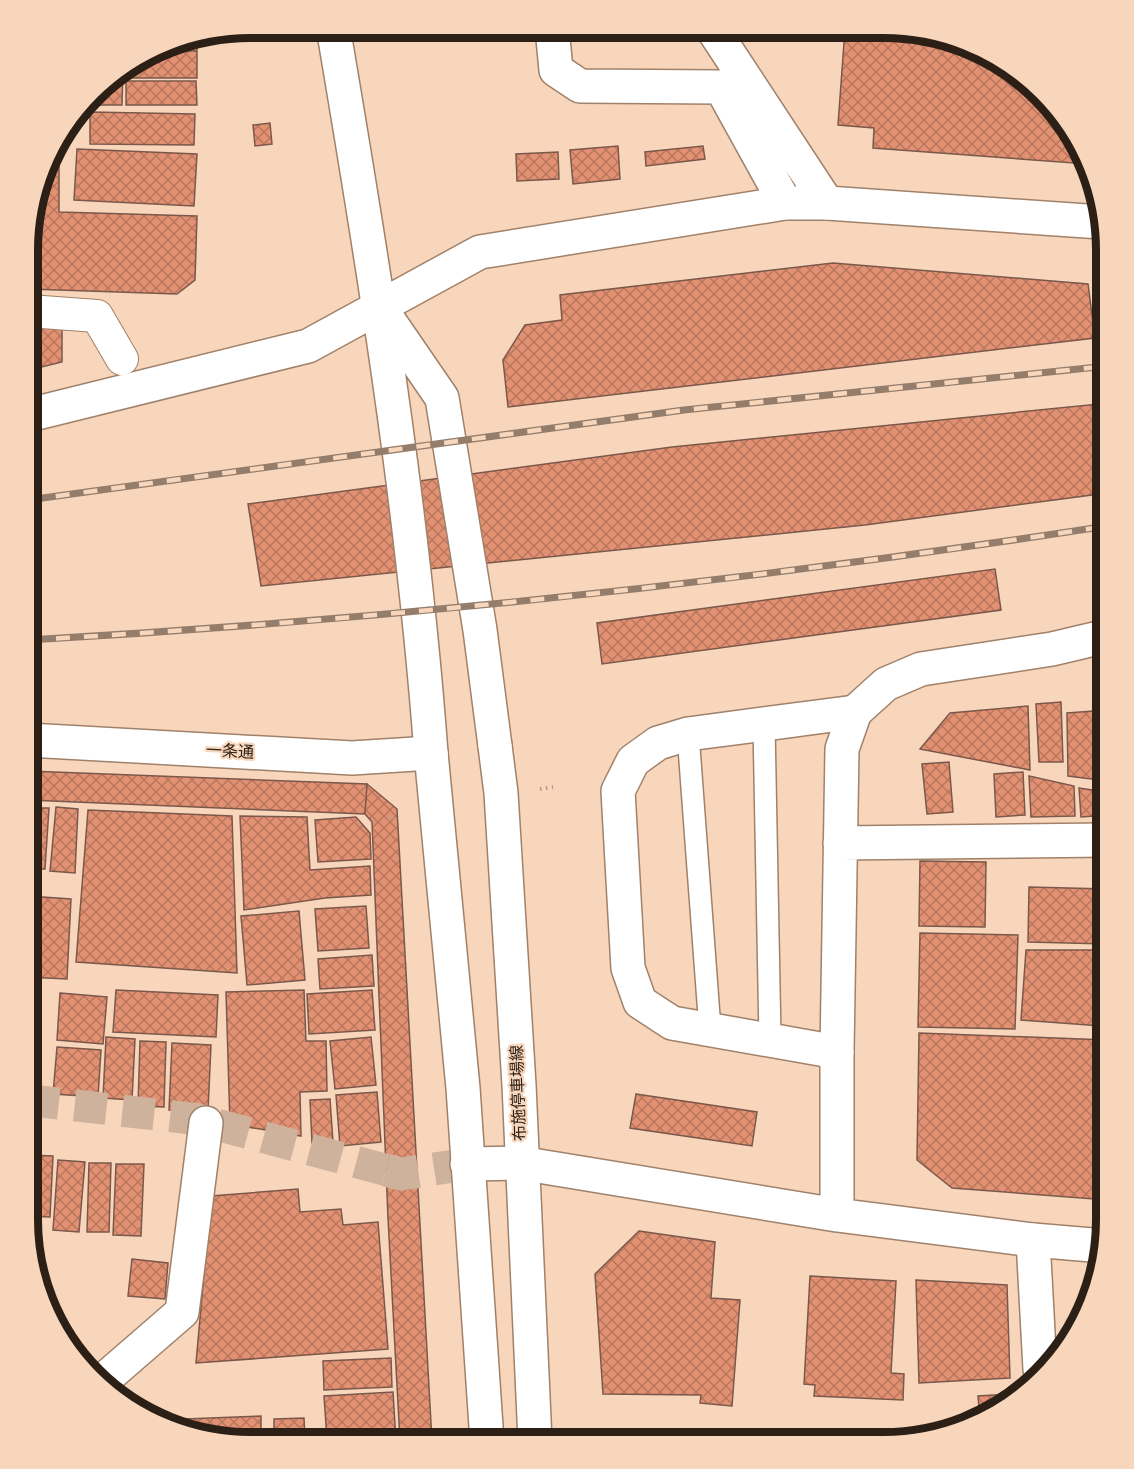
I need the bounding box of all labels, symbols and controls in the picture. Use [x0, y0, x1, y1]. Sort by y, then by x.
street label: 一条通 [206, 740, 254, 762]
street label: 布施停車場線 [507, 1045, 529, 1141]

